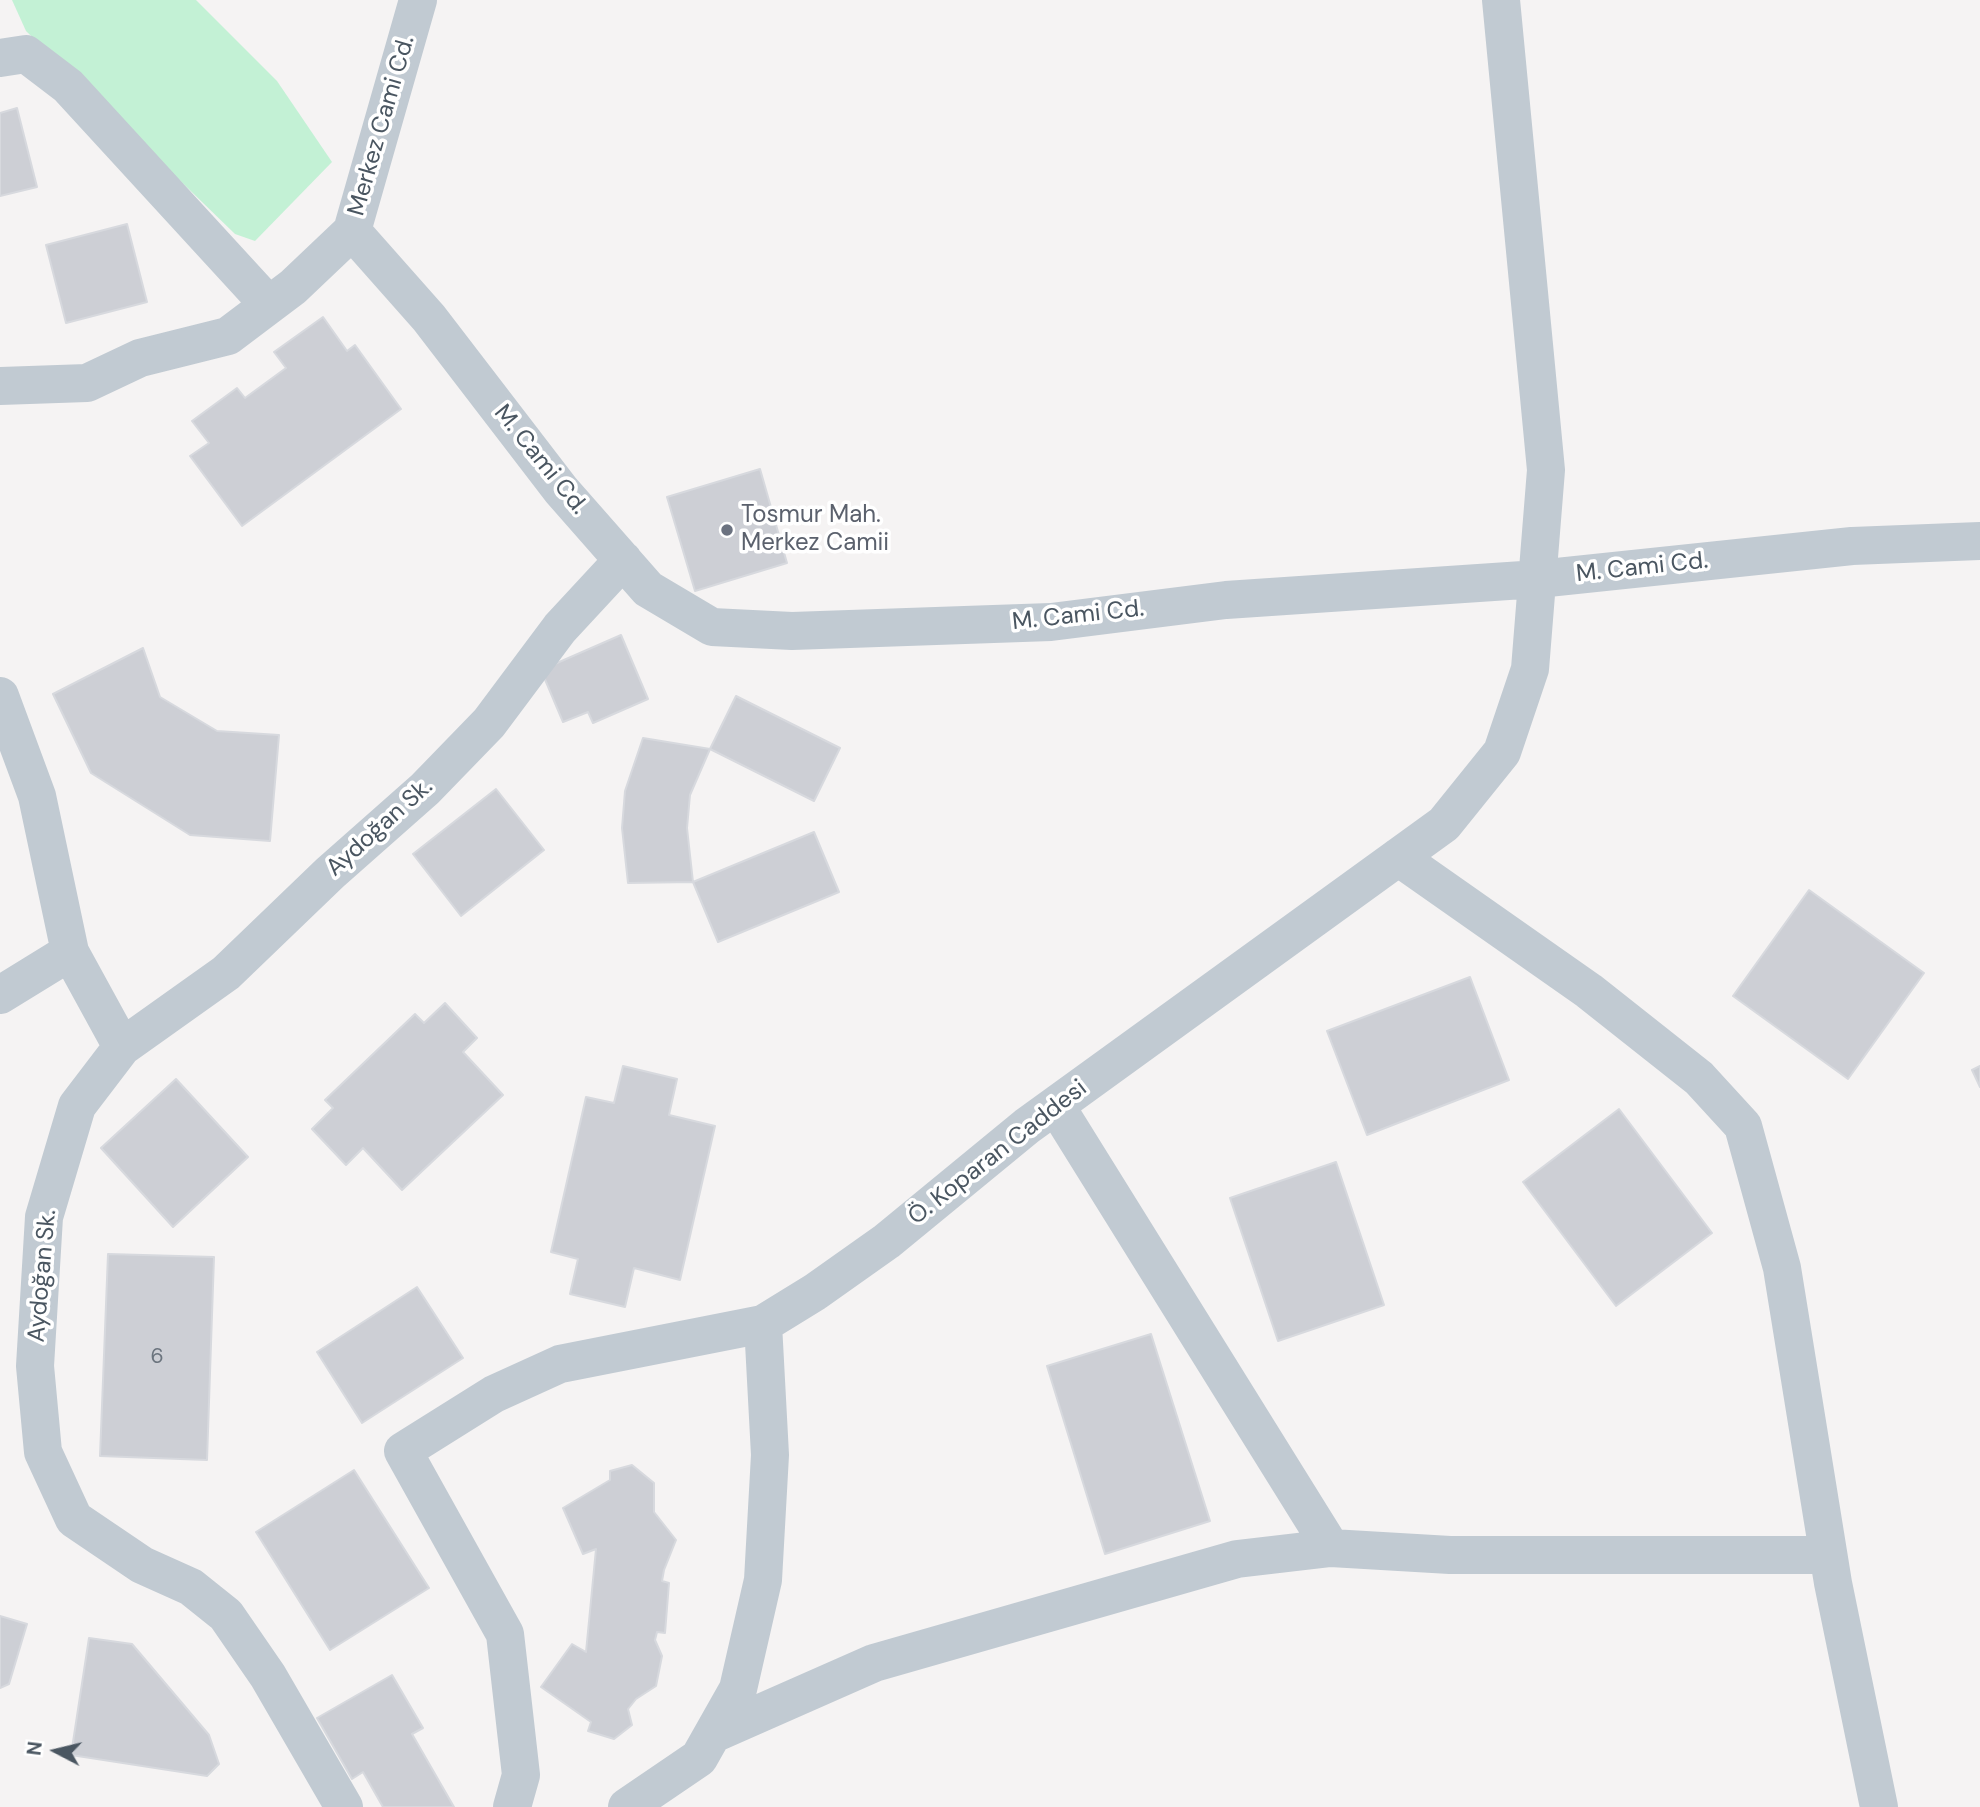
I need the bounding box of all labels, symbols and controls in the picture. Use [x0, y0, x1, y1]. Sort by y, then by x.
street label: Merkez Cami Cd. [343, 33, 421, 219]
street label: M. Cami Cd. [487, 400, 593, 520]
place label: Tosmur Mah. Merkez Camii [741, 502, 889, 558]
marker: Tosmur Mah. Merkez Camii [719, 522, 735, 538]
street label: M. Cami Cd. [1575, 547, 1709, 589]
street label: M. Cami Cd. [1011, 595, 1145, 637]
street label: Aydoğan Sk. [321, 773, 439, 883]
street label: Ö. Koparan Caddesi [903, 1074, 1093, 1232]
street label: Aydoğan Sk. [23, 1209, 63, 1343]
house number: 6 [150, 1344, 164, 1370]
north arrow [21, 1716, 91, 1786]
text: N [21, 1740, 48, 1757]

